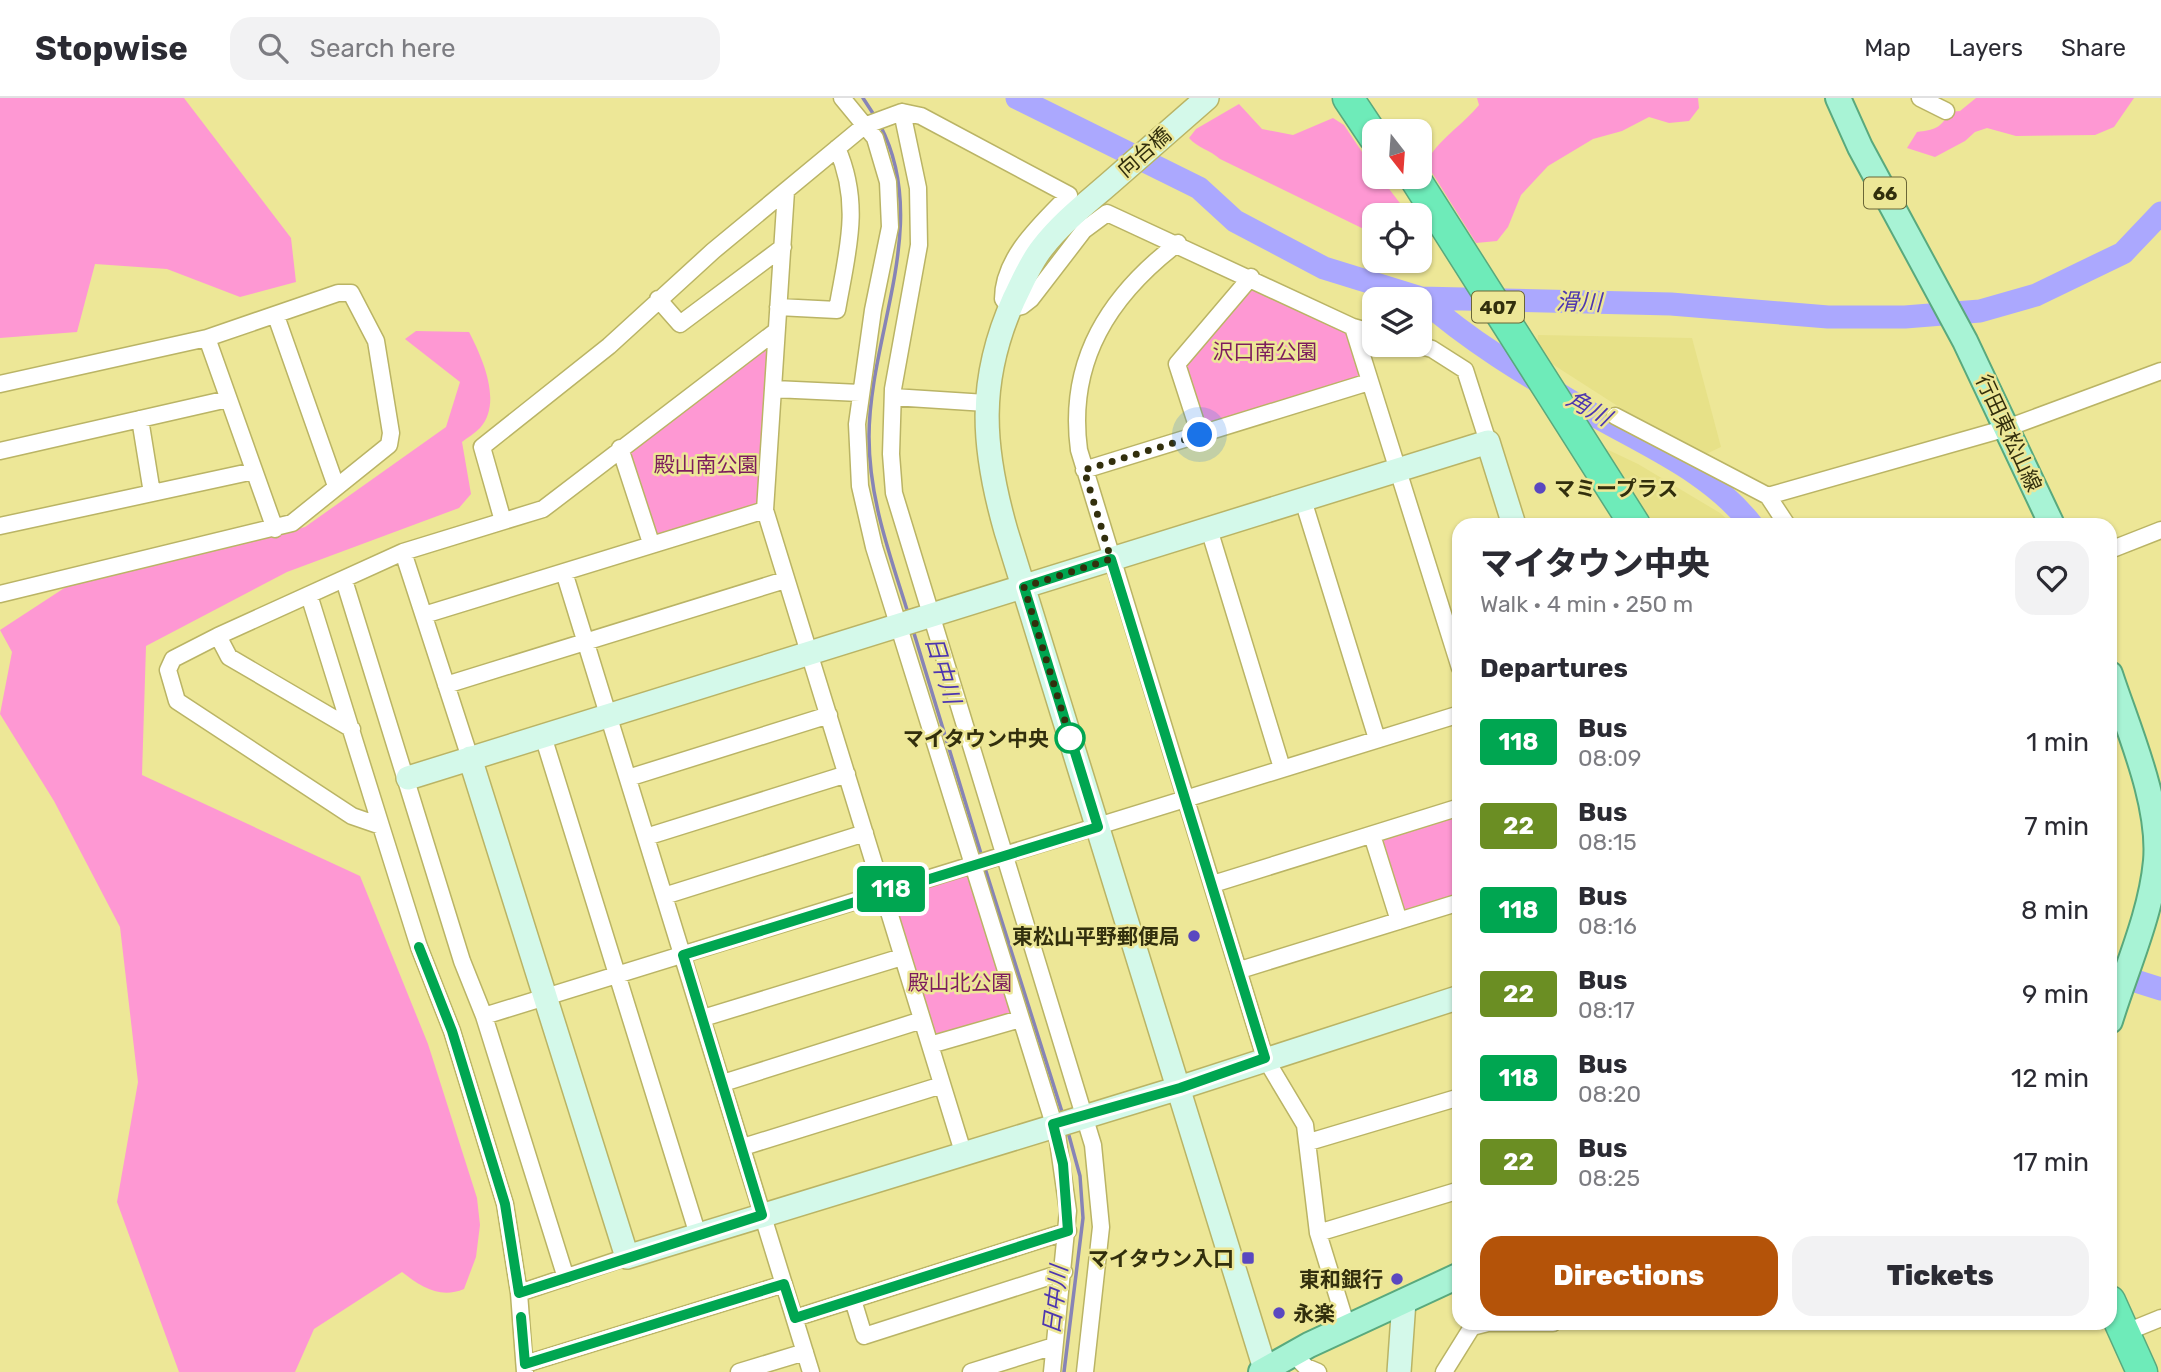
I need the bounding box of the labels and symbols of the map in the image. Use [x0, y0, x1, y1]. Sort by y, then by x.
north arrow [1362, 119, 1432, 189]
street label: 向台橋 [1112, 122, 1176, 182]
road number: 66 [1864, 178, 1906, 208]
water label: 滑川 [1556, 288, 1605, 316]
road number: 407 [1472, 292, 1524, 322]
park label: 沢口南公園 [1213, 339, 1318, 364]
street label: 行田東松山線 [1971, 371, 2047, 495]
water label: 角川 [1562, 384, 1619, 433]
your location [1182, 417, 1217, 452]
park label: 殿山南公園 [654, 452, 759, 477]
place label: マミープラス [1554, 476, 1678, 501]
marker: マミープラス [1532, 480, 1548, 496]
water label: 日中川 [920, 633, 967, 710]
marker: マイタウン中央 [1055, 723, 1085, 753]
place label: マイタウン中央 [903, 726, 1049, 751]
line badge: 118 [851, 866, 931, 912]
place label: 東松山平野郵便局 [1012, 924, 1180, 949]
marker: 東松山平野郵便局 [1186, 928, 1202, 944]
park label: 殿山北公園 [908, 970, 1013, 995]
place label: マイタウン入口 [1088, 1246, 1234, 1271]
marker: マイタウン入口 [1240, 1250, 1256, 1266]
water label: 日中川 [1037, 1261, 1073, 1336]
place label: 東和銀行 [1299, 1267, 1383, 1292]
marker: 東和銀行 [1389, 1271, 1405, 1287]
place label: 永楽 [1293, 1301, 1335, 1326]
marker: 永楽 [1271, 1305, 1287, 1321]

